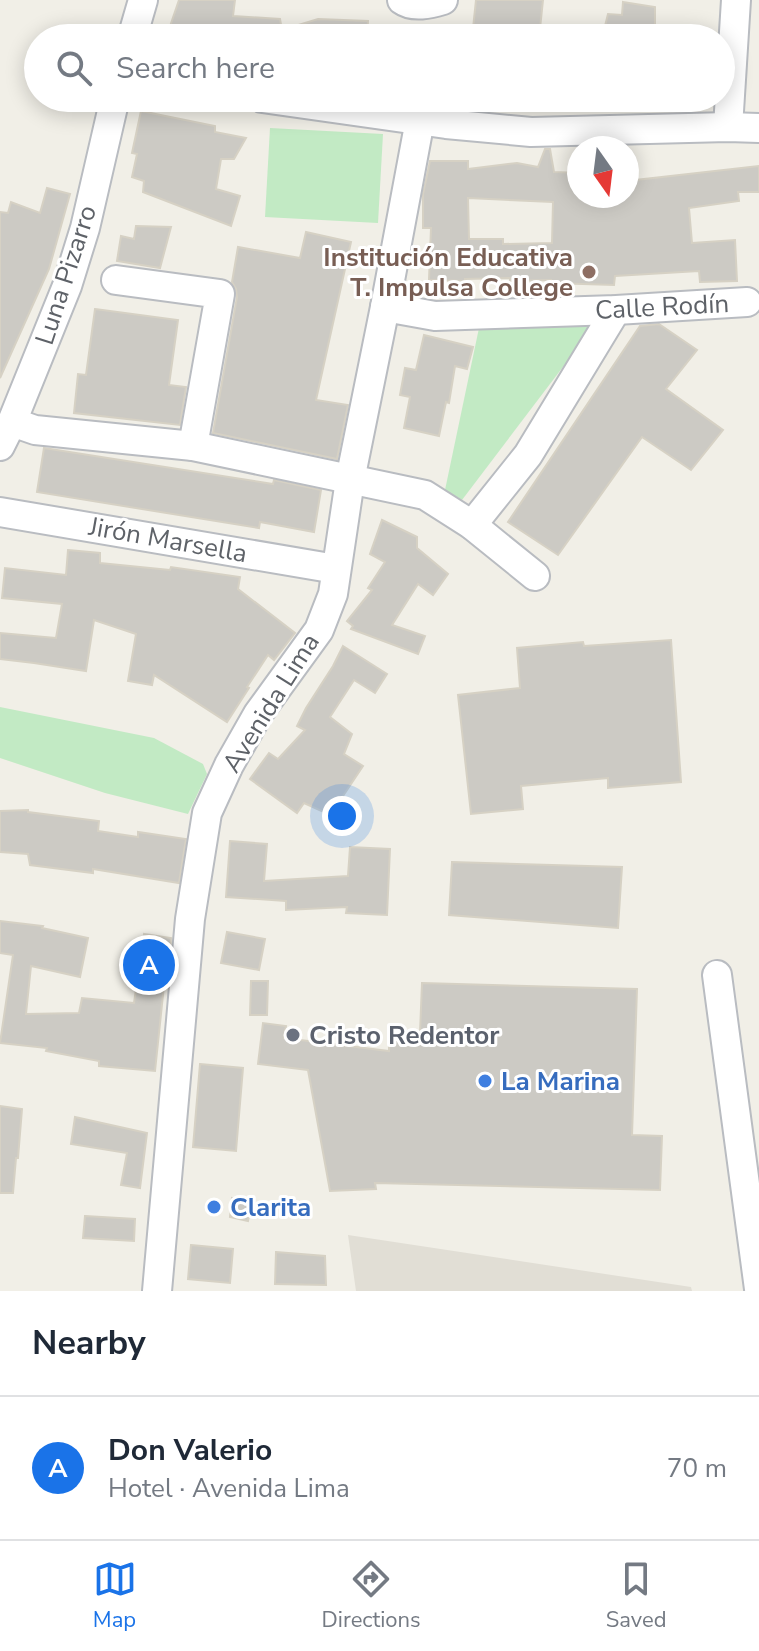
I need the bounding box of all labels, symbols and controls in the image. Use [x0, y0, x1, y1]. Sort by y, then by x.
search box [24, 24, 735, 112]
icon: search [52, 46, 96, 90]
text: Search here [116, 48, 275, 89]
north arrow [567, 136, 639, 208]
street label: Luna Pizarro [27, 201, 105, 349]
place label: Institución Educativa T. Impulsa College [323, 240, 573, 305]
marker: Institución Educativa T. Impulsa College [580, 263, 598, 281]
street label: Calle Rodín [594, 286, 730, 328]
street label: Jirón Marsella [85, 509, 250, 571]
street label: Avenida Lima [214, 627, 328, 779]
your location [322, 796, 362, 836]
pin: A [123, 935, 175, 995]
place label: Cristo Redentor [309, 1018, 500, 1053]
marker: Cristo Redentor [284, 1026, 302, 1044]
place label: La Marina [501, 1064, 620, 1099]
marker: La Marina [476, 1072, 494, 1090]
place label: Clarita [230, 1190, 311, 1225]
marker: Clarita [205, 1198, 223, 1216]
text: Nearby [32, 1320, 146, 1366]
text: Don Valerio [108, 1430, 272, 1471]
text: A [48, 1451, 68, 1486]
text: 70 m [667, 1451, 727, 1486]
text: Hotel · Avenida Lima [108, 1471, 350, 1506]
tab: Map [93, 1557, 137, 1635]
tab: Directions [322, 1557, 421, 1635]
tab: Saved [606, 1557, 666, 1635]

